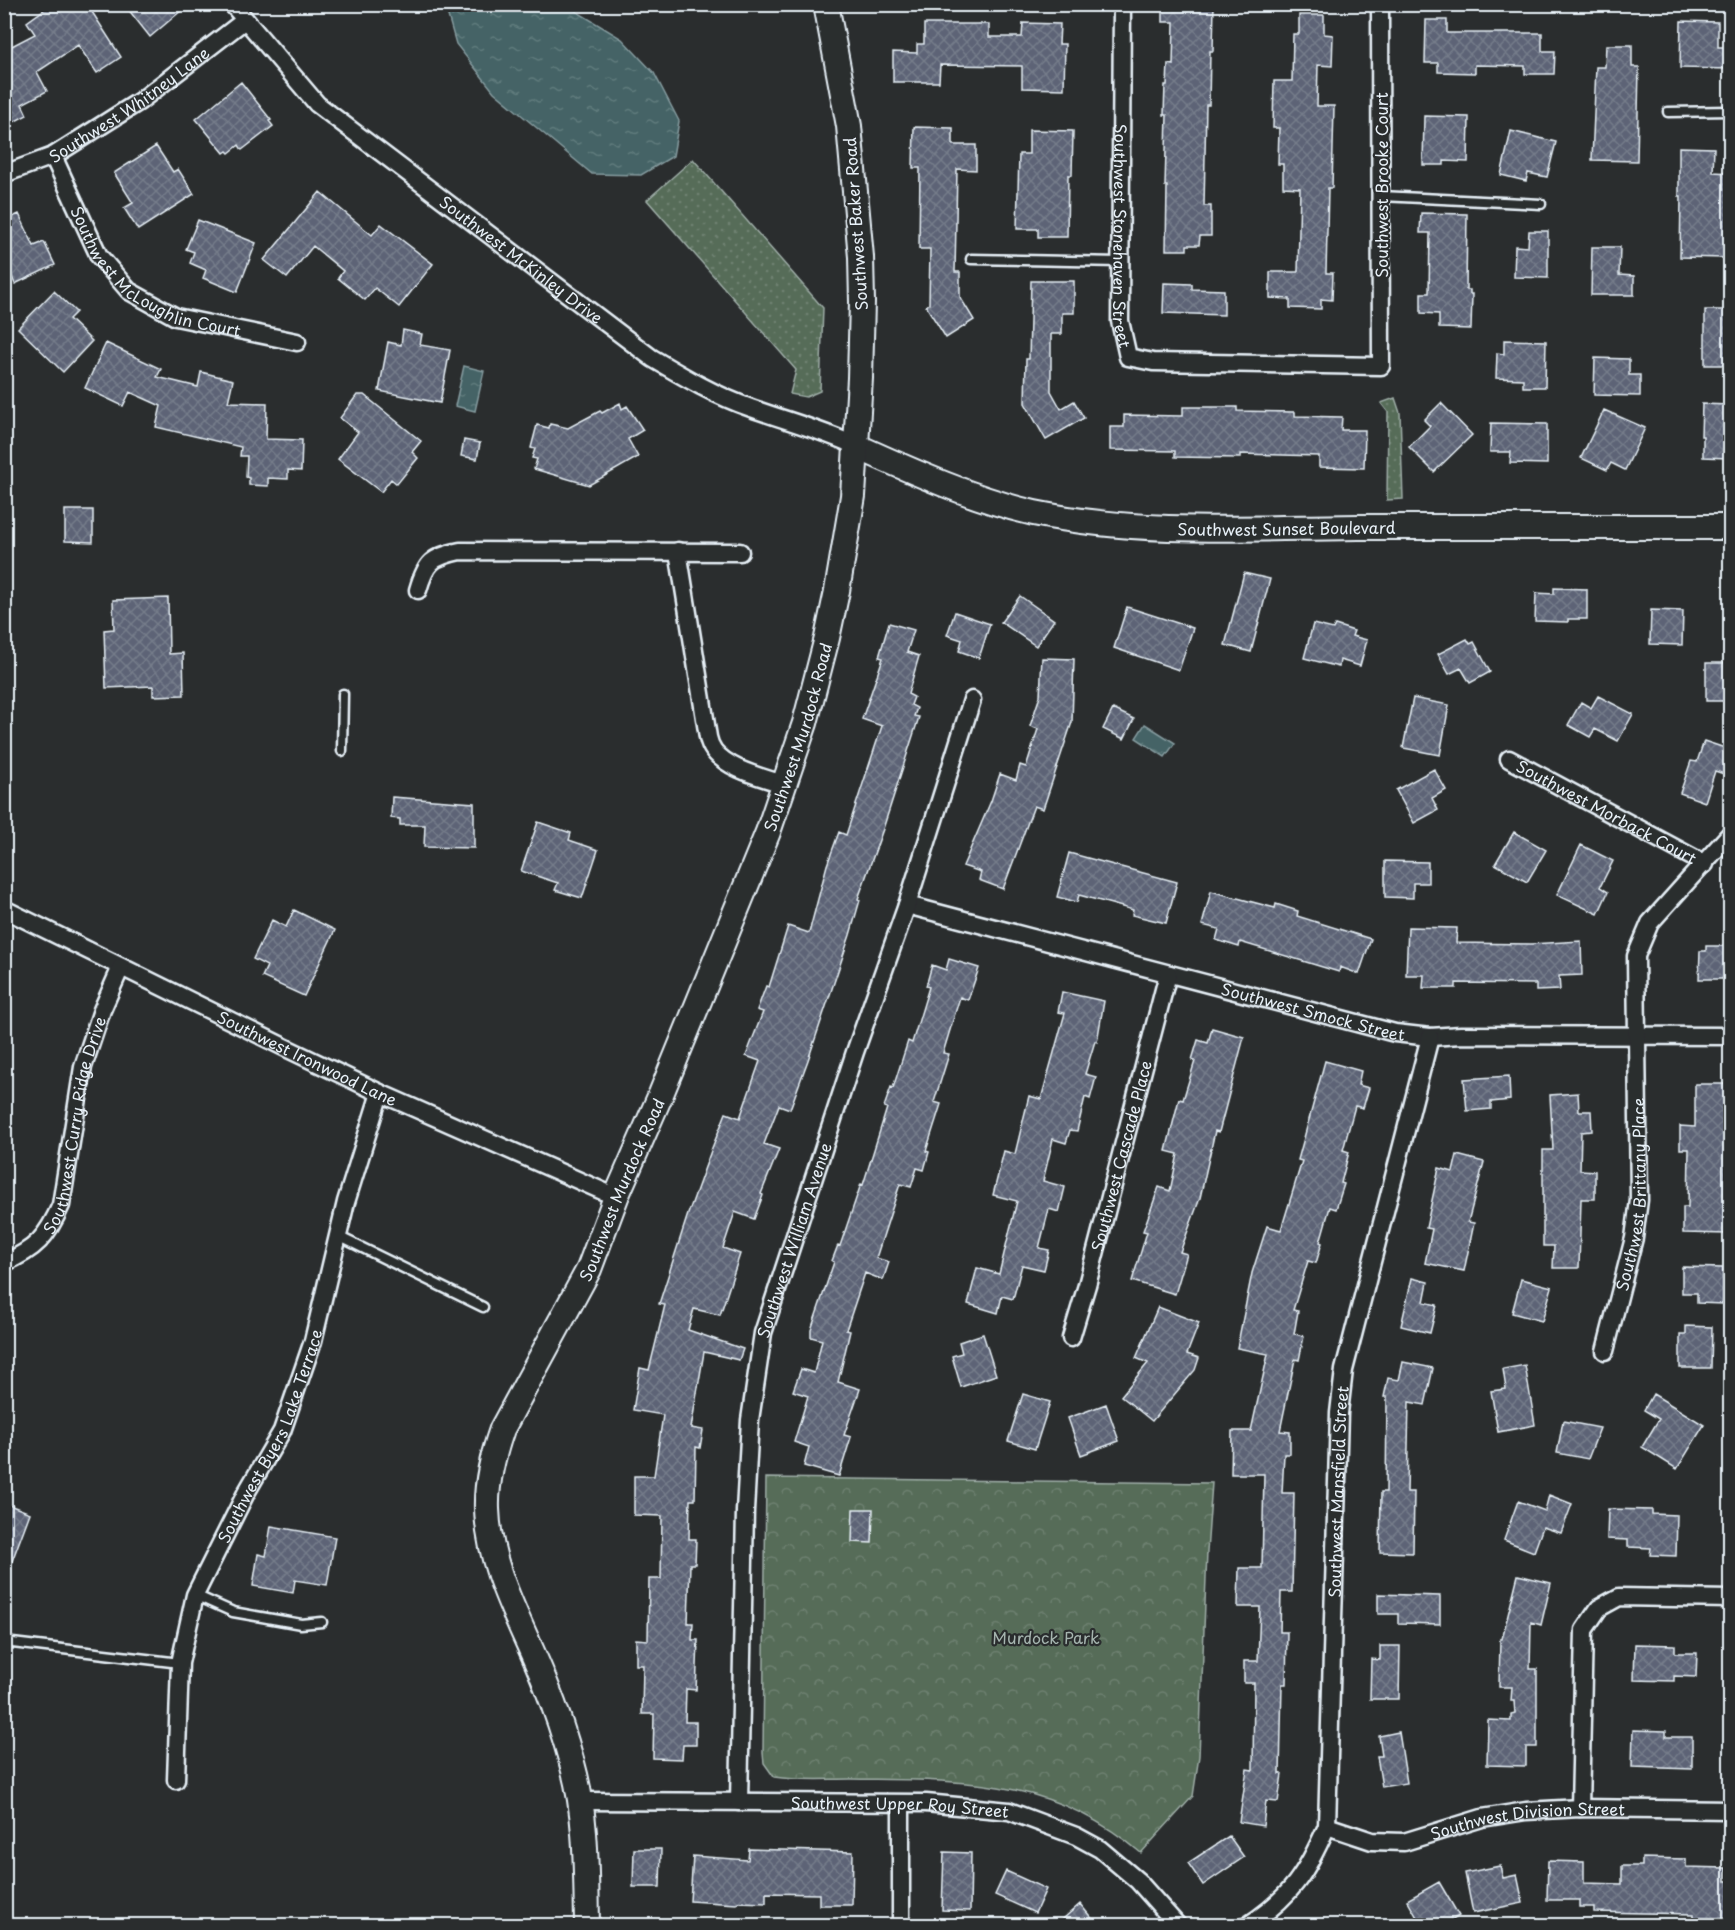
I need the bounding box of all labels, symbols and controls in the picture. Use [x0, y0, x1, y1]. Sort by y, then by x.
street label: Southwest Whitney Lane [44, 40, 214, 168]
street label: Southwest Brooke Court [1369, 92, 1393, 278]
street label: Southwest Stonehaven Street [1108, 124, 1138, 351]
street label: Southwest Baker Road [837, 137, 873, 311]
street label: Southwest McKinley Drive [435, 189, 608, 329]
street label: Southwest McLoughlin Court [66, 202, 243, 342]
street label: Southwest Sunset Boulevard [1177, 515, 1396, 541]
street label: Southwest Murdock Road [757, 640, 837, 834]
street label: Southwest Morback Court [1512, 753, 1702, 870]
street label: Southwest Smock Street [1219, 976, 1407, 1046]
street label: Southwest Ironwood Lane [214, 1004, 401, 1111]
street label: Southwest Curry Ridge Drive [36, 1013, 111, 1238]
street label: Southwest Cascade Place [1084, 1058, 1157, 1254]
street label: Southwest Murdock Road [573, 1094, 670, 1285]
street label: Southwest Brittany Place [1609, 1098, 1651, 1293]
street label: Southwest William Avenue [750, 1139, 837, 1341]
street label: Southwest Byers Lake Terrace [211, 1327, 327, 1547]
street label: Southwest Mansfield Street [1322, 1384, 1354, 1598]
park label: Murdock Park [992, 1625, 1100, 1649]
street label: Southwest Upper Roy Street [791, 1790, 1010, 1823]
street label: Southwest Division Street [1427, 1796, 1625, 1845]

